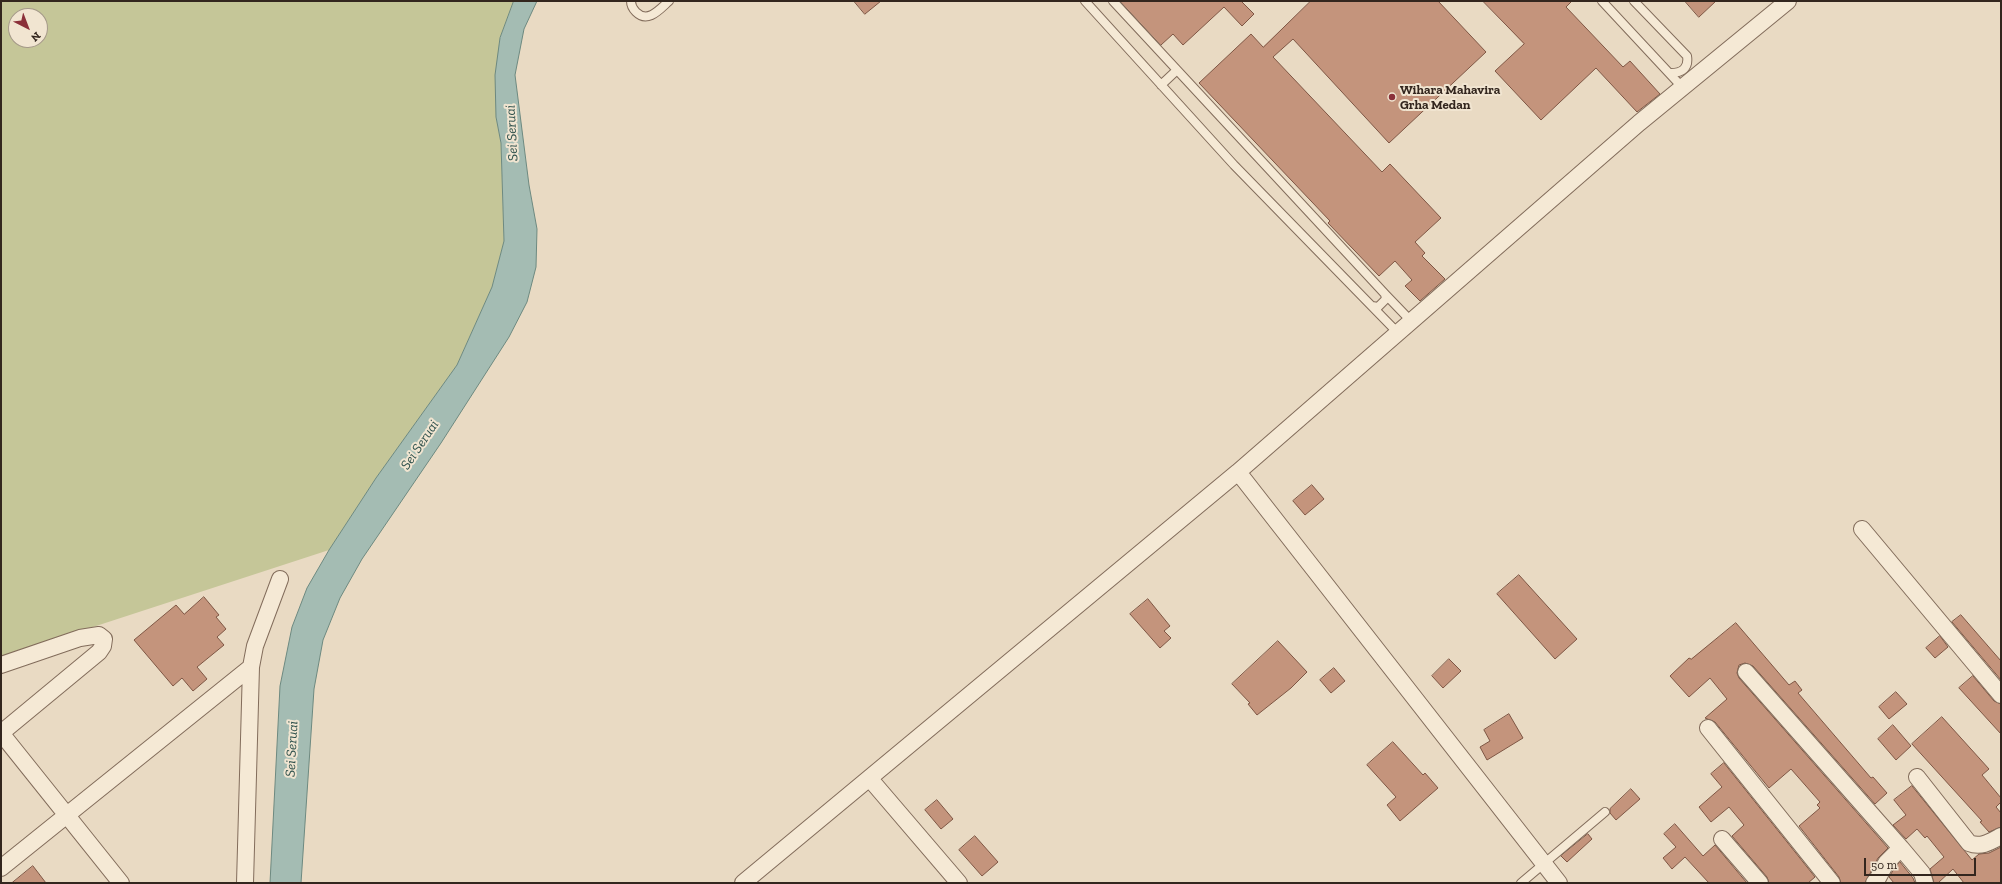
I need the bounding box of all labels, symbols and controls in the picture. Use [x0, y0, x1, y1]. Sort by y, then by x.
north arrow [8, 8, 48, 48]
text: N [28, 29, 43, 44]
place label: Wihara Mahavira Grha Medan [1400, 82, 1500, 113]
marker: Wihara Mahavira Grha Medan [1387, 92, 1397, 102]
water label: Sei Seruai [502, 104, 522, 162]
water label: Sei Seruai [397, 417, 443, 473]
water label: Sei Seruai [282, 720, 302, 778]
scale bar [1866, 850, 1978, 876]
text: 50 m [1871, 858, 1897, 872]

